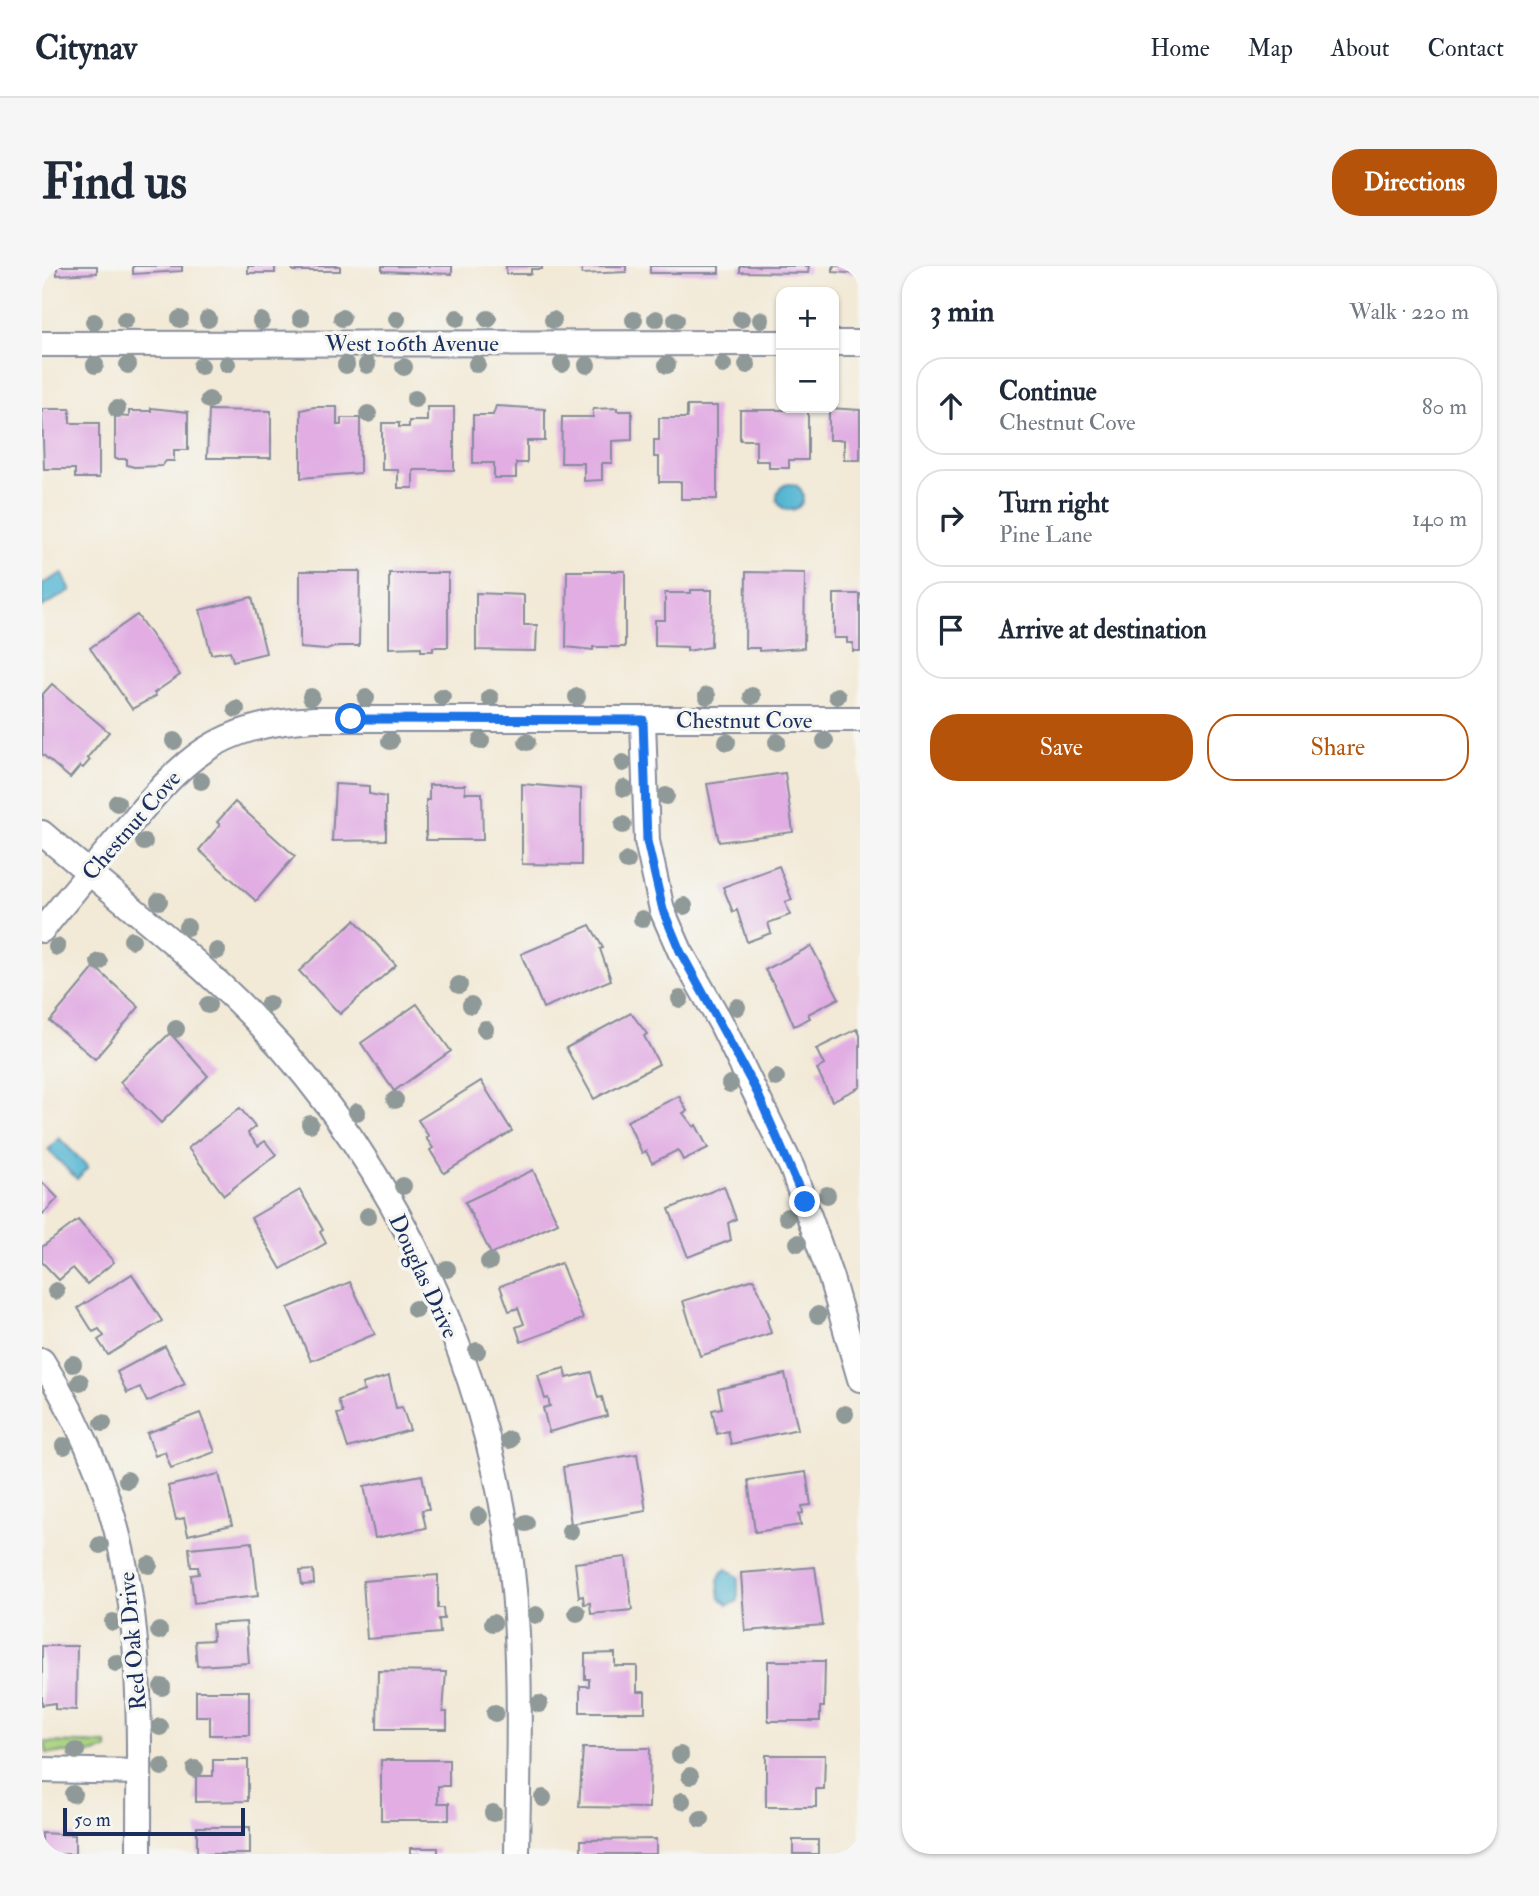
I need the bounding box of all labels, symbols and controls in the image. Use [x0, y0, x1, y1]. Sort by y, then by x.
text: Citynav [35, 28, 137, 69]
text: Home [1150, 33, 1210, 64]
text: Map [1248, 33, 1293, 64]
text: About [1331, 33, 1390, 64]
text: Contact [1428, 33, 1504, 64]
button: Directions [1332, 149, 1497, 216]
text: Find us [42, 152, 187, 213]
map controls [776, 287, 839, 413]
button: + [776, 287, 839, 350]
text: 3 min [930, 293, 995, 330]
text: Walk · 220 m [1349, 297, 1469, 326]
street label: West 106th Avenue [324, 329, 499, 358]
button: − [776, 350, 839, 413]
text: Continue [999, 376, 1097, 408]
icon: ahead [932, 387, 970, 425]
text: 80 m [1422, 392, 1467, 421]
text: Chestnut Cove [999, 408, 1136, 437]
text: Turn right [999, 488, 1109, 520]
icon: right [932, 499, 970, 537]
text: 140 m [1412, 504, 1467, 533]
text: Pine Lane [999, 520, 1092, 549]
icon: arrive [932, 611, 970, 649]
text: Arrive at destination [999, 614, 1207, 646]
route start [335, 703, 366, 734]
street label: Chestnut Cove [676, 706, 813, 735]
button: Save [930, 714, 1193, 781]
button: Share [1207, 714, 1469, 781]
street label: Chestnut Cove [76, 764, 187, 886]
route end [789, 1186, 820, 1217]
street label: Douglas Drive [382, 1209, 465, 1343]
street label: Red Oak Drive [112, 1570, 153, 1711]
scale bar [63, 1805, 245, 1837]
text: 50 m [74, 1808, 111, 1832]

